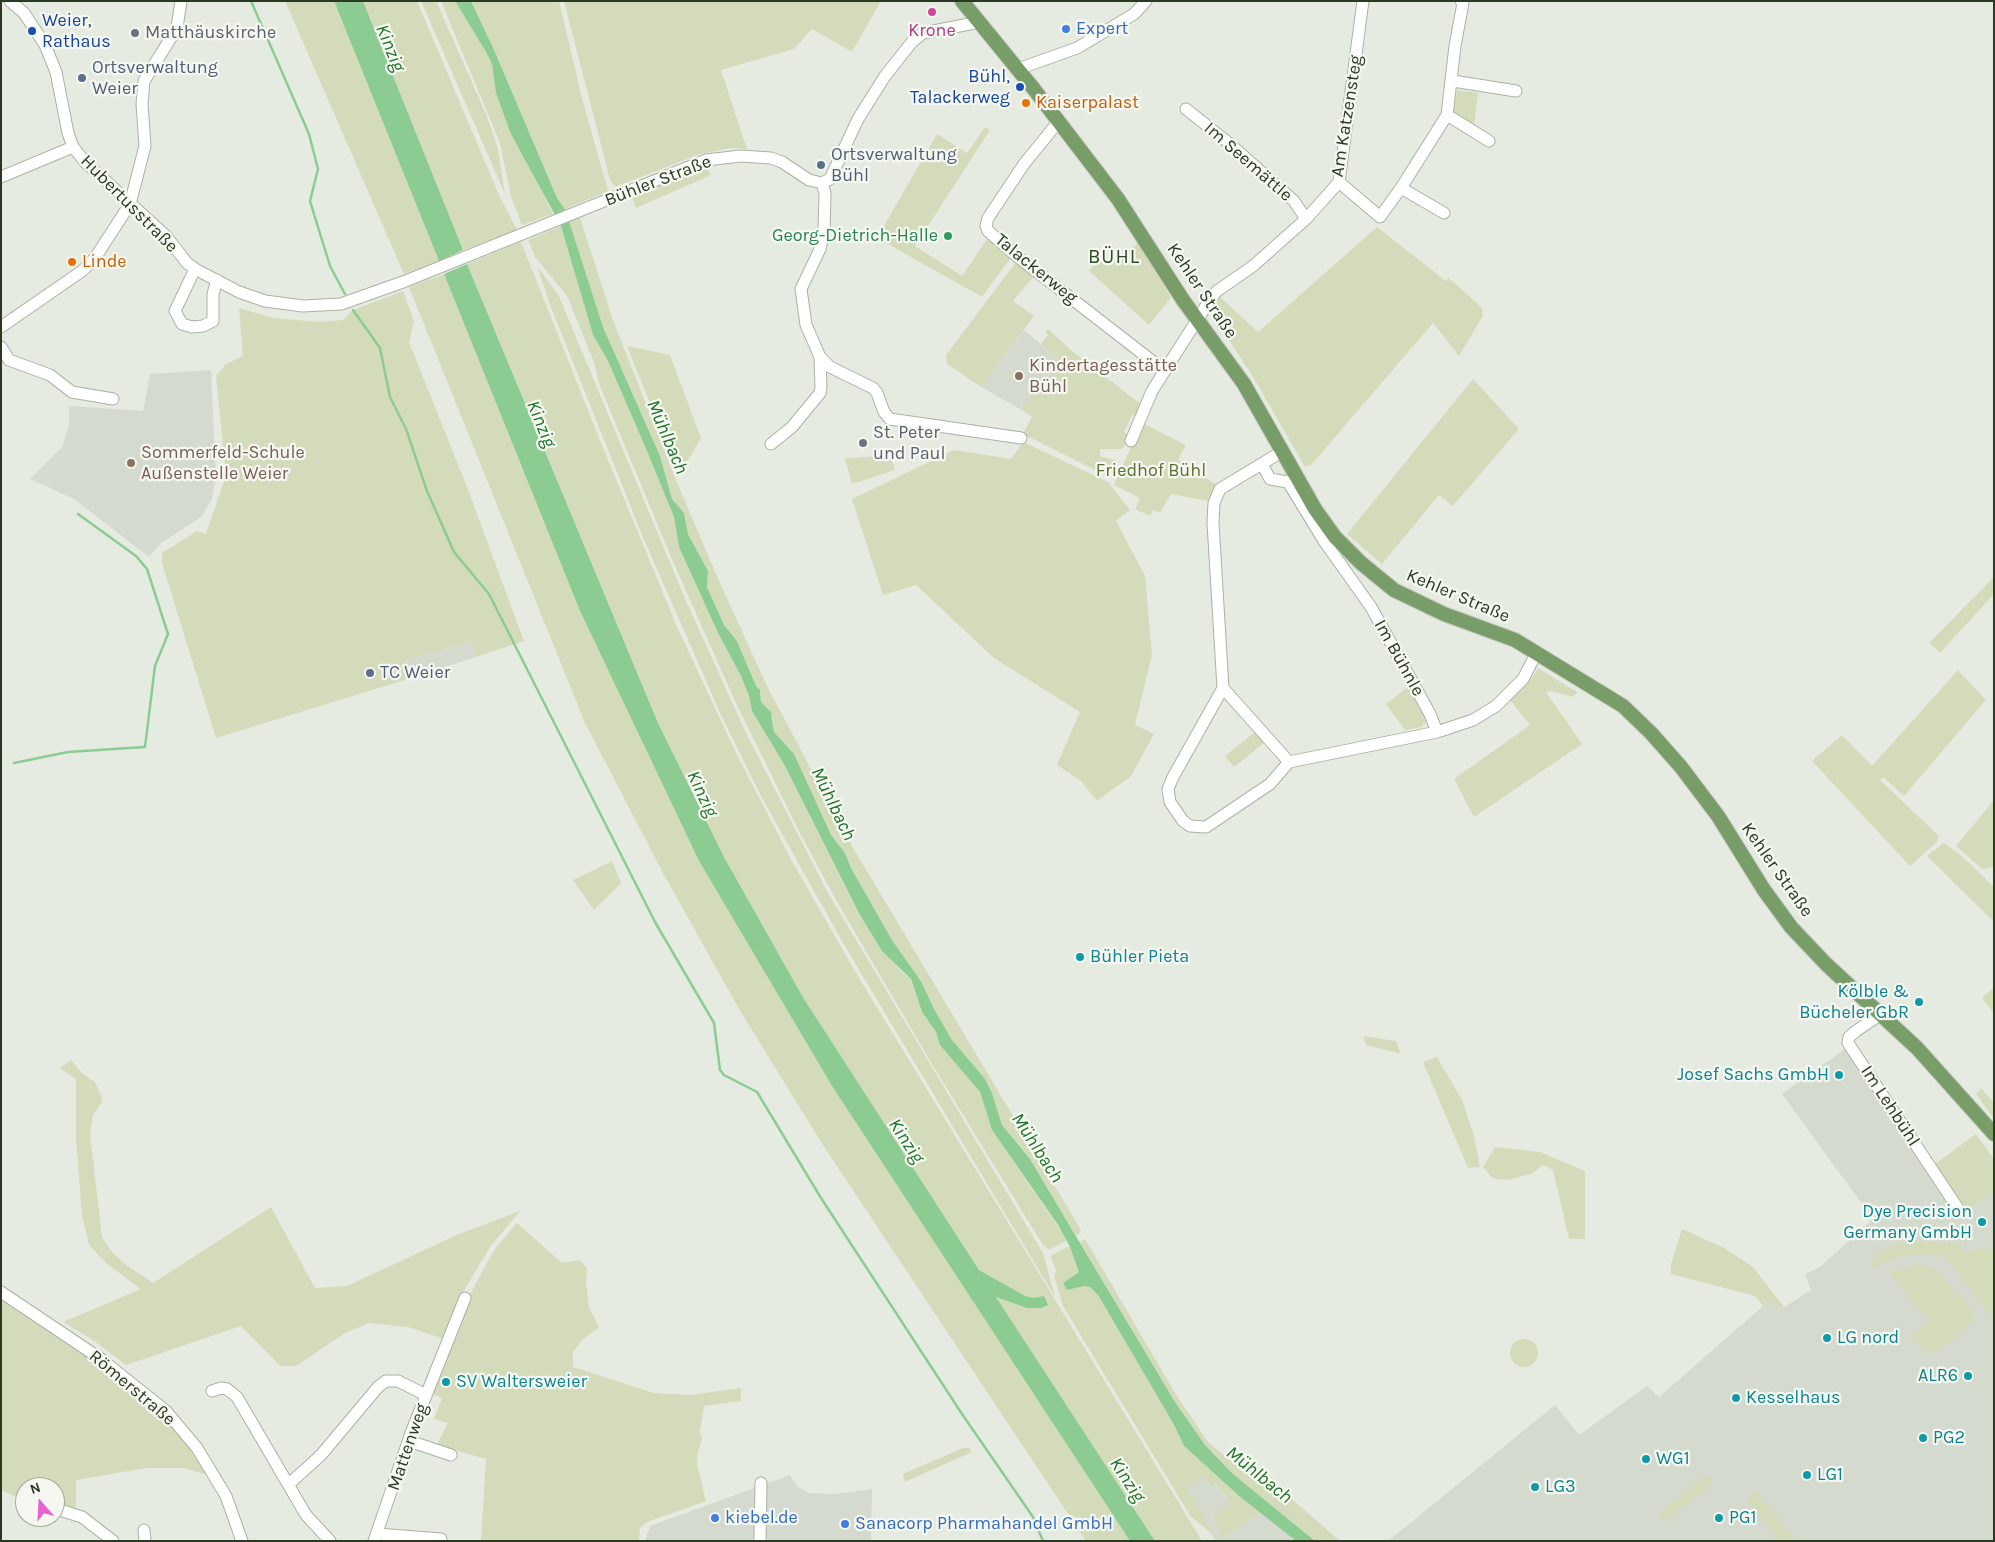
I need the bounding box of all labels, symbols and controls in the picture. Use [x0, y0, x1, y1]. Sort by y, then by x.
marker: Krone [926, 6, 938, 18]
place label: Weier, Rathaus [42, 10, 111, 52]
place label: Expert [1076, 18, 1128, 40]
place label: Krone [908, 20, 956, 42]
water label: Kinzig [370, 21, 410, 75]
place label: Matthäuskirche [145, 22, 276, 44]
marker: Expert [1060, 23, 1072, 35]
marker: Weier, Rathaus [26, 25, 38, 37]
marker: Matthäuskirche [129, 27, 141, 39]
street label: Am Katzensteg [1327, 53, 1367, 179]
place label: Ortsverwaltung Weier [92, 57, 218, 100]
place label: Bühl, Talackerweg [910, 66, 1010, 108]
marker: Ortsverwaltung Weier [76, 72, 88, 84]
marker: Bühl, Talackerweg [1014, 81, 1026, 93]
place label: Kaiserpalast [1036, 92, 1139, 114]
marker: Kaiserpalast [1020, 97, 1032, 109]
street label: Im Seemättle [1199, 118, 1297, 206]
place label: Ortsverwaltung Bühl [831, 144, 957, 186]
street label: Hubertusstraße [76, 151, 182, 257]
street label: Bühler Straße [602, 151, 714, 211]
marker: Ortsverwaltung Bühl [815, 159, 827, 171]
place label: Georg-Dietrich-Halle [772, 225, 938, 247]
street label: Talackerweg [990, 229, 1082, 309]
marker: Georg-Dietrich-Halle [942, 230, 954, 242]
street label: Kehler Straße [1162, 239, 1242, 343]
district label: BÜHL [1087, 245, 1141, 269]
place label: Linde [82, 251, 127, 273]
marker: Linde [66, 256, 78, 268]
place label: Kindertagesstätte Bühl [1029, 355, 1177, 398]
marker: Kindertagesstätte Bühl [1013, 370, 1025, 382]
water label: Mühlbach [641, 396, 693, 478]
water label: Kinzig [521, 397, 561, 451]
place label: St. Peter und Paul [873, 422, 946, 464]
marker: St. Peter und Paul [857, 437, 869, 449]
place label: Sommerfeld-Schule Außenstelle Weier [141, 442, 305, 484]
marker: Sommerfeld-Schule Außenstelle Weier [125, 457, 137, 469]
park label: Friedhof Bühl [1096, 460, 1206, 482]
street label: Kehler Straße [1403, 564, 1513, 628]
street label: Im Bühnle [1369, 616, 1429, 700]
place label: TC Weier [380, 662, 450, 684]
marker: TC Weier [364, 667, 376, 679]
water label: Mühlbach [806, 764, 860, 844]
water label: Kinzig [681, 767, 723, 821]
street label: Kehler Straße [1736, 819, 1818, 921]
place label: Bühler Pieta [1090, 946, 1189, 968]
marker: Bühler Pieta [1074, 951, 1086, 963]
place label: Kölble & Bücheler GbR [1799, 981, 1909, 1024]
marker: Kölble & Bücheler GbR [1913, 996, 1925, 1008]
street label: Im Lehbühl [1856, 1061, 1924, 1151]
place label: Josef Sachs GmbH [1677, 1064, 1829, 1086]
marker: Josef Sachs GmbH [1833, 1069, 1845, 1081]
water label: Mühlbach [1006, 1109, 1068, 1187]
water label: Kinzig [883, 1114, 929, 1168]
place label: Dye Precision Germany GmbH [1843, 1201, 1972, 1244]
marker: Dye Precision Germany GmbH [1976, 1216, 1988, 1228]
place label: LG nord [1837, 1327, 1899, 1349]
marker: LG nord [1821, 1332, 1833, 1344]
street label: Römerstraße [84, 1346, 180, 1430]
place label: ALR6 [1918, 1365, 1958, 1387]
marker: ALR6 [1962, 1370, 1974, 1382]
place label: SV Waltersweier [456, 1371, 587, 1393]
marker: SV Waltersweier [440, 1376, 452, 1388]
place label: Kesselhaus [1746, 1387, 1841, 1409]
marker: Kesselhaus [1730, 1392, 1742, 1404]
street label: Mattenweg [383, 1400, 433, 1494]
place label: PG2 [1933, 1427, 1965, 1449]
marker: PG2 [1917, 1432, 1929, 1444]
water label: Mühlbach [1221, 1441, 1297, 1509]
place label: WG1 [1656, 1448, 1690, 1470]
water label: Kinzig [1104, 1453, 1150, 1507]
marker: WG1 [1640, 1453, 1652, 1465]
place label: LG1 [1817, 1464, 1843, 1486]
marker: LG1 [1801, 1469, 1813, 1481]
place label: LG3 [1545, 1476, 1576, 1498]
north arrow [15, 1477, 65, 1527]
text: N [28, 1479, 43, 1498]
marker: LG3 [1529, 1481, 1541, 1493]
place label: kiebel.de [725, 1507, 798, 1529]
place label: PG1 [1729, 1507, 1757, 1529]
marker: kiebel.de [709, 1512, 721, 1524]
marker: PG1 [1713, 1512, 1725, 1524]
place label: Sanacorp Pharmahandel GmbH [855, 1513, 1113, 1535]
marker: Sanacorp Pharmahandel GmbH [839, 1518, 851, 1530]

